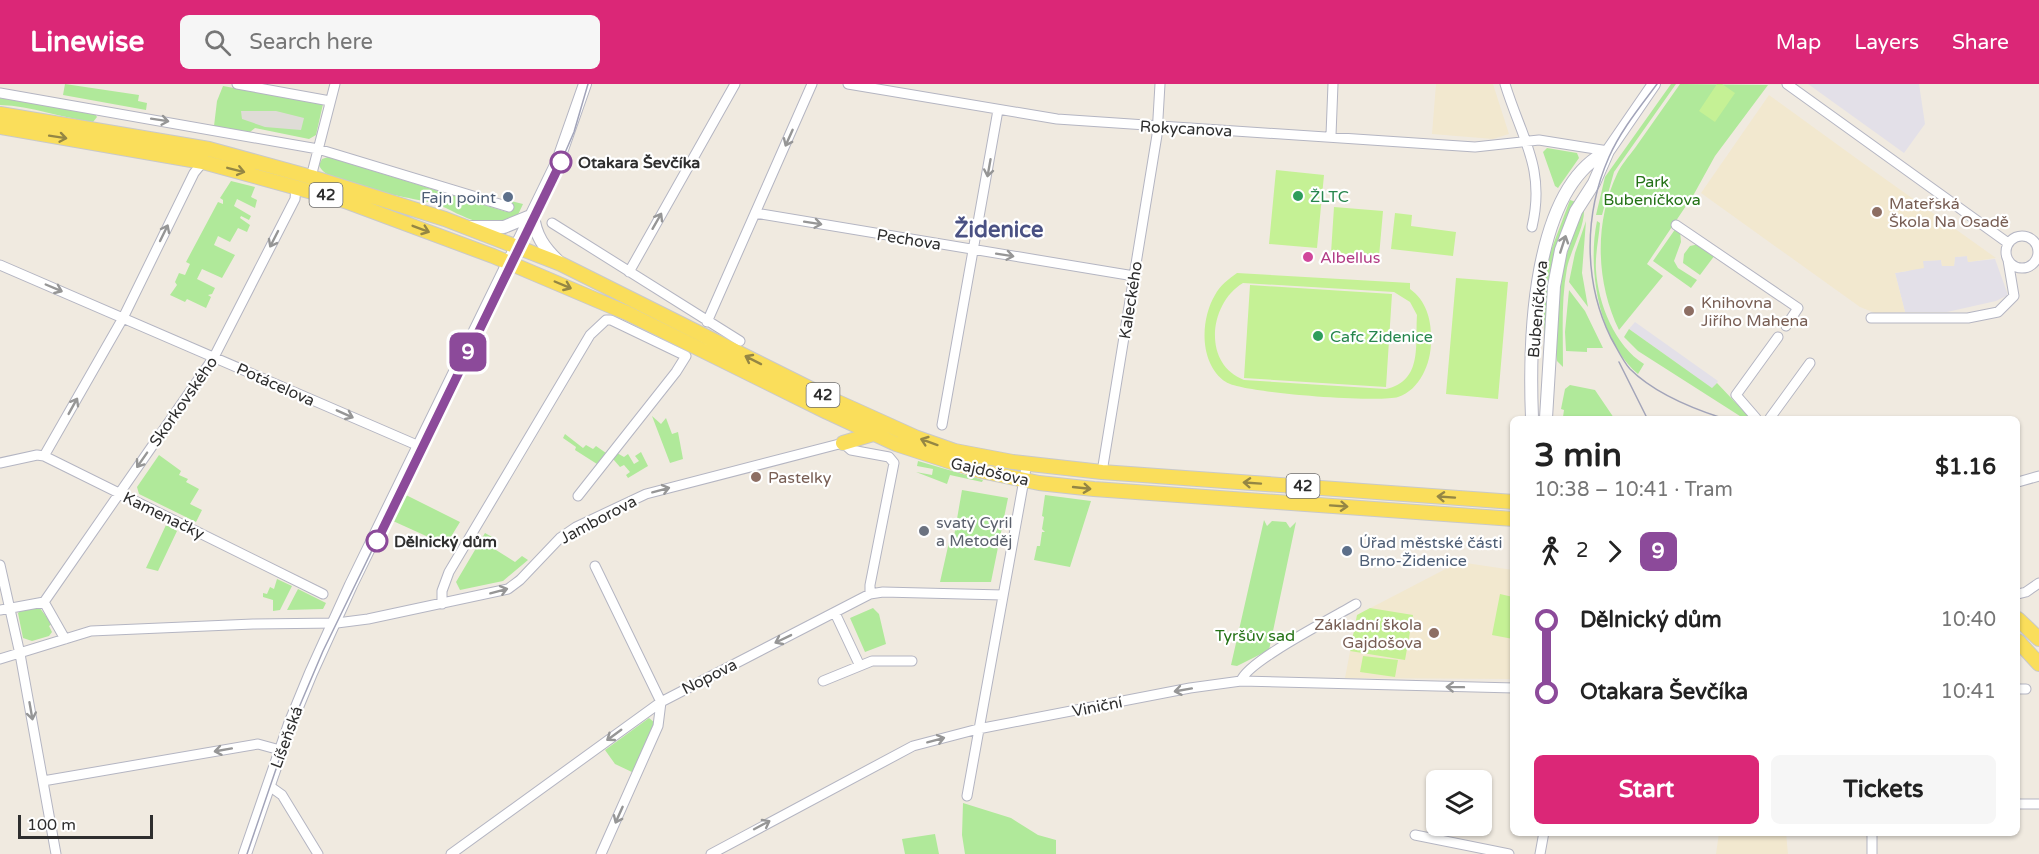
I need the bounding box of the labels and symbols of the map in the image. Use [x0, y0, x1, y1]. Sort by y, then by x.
one-way arrow [149, 115, 169, 126]
street label: Rokycanova [1139, 117, 1233, 141]
one-way arrow [783, 128, 794, 146]
one-way arrow [47, 132, 67, 143]
marker: Otakara Ševčíka [550, 151, 572, 173]
place label: Otakara Ševčíka [578, 153, 700, 173]
one-way arrow [983, 158, 994, 177]
one-way arrow [226, 165, 245, 177]
park label: Park Bubeníčkova [1603, 172, 1701, 210]
road number: 42 [310, 183, 342, 207]
place label: ŽLTC [1310, 187, 1349, 207]
place label: Fajn point [421, 188, 496, 208]
marker: ŽLTC [1291, 189, 1305, 203]
marker: Fajn point [501, 190, 515, 204]
place label: Mateřská Škola Na Osadě [1889, 194, 2009, 232]
marker: Mateřská Škola Na Osadě [1870, 205, 1884, 219]
one-way arrow [652, 213, 664, 230]
district label: Židenice [955, 216, 1043, 243]
one-way arrow [802, 218, 822, 229]
one-way arrow [412, 224, 430, 235]
one-way arrow [159, 225, 170, 243]
street label: Pechova [875, 225, 942, 255]
one-way arrow [268, 230, 280, 248]
one-way arrow [1558, 235, 1569, 254]
place label: Albellus [1320, 248, 1380, 268]
one-way arrow [995, 250, 1014, 261]
marker: Albellus [1301, 250, 1315, 264]
street label: Kaleckého [1115, 260, 1147, 340]
street label: Bubeníčkova [1524, 260, 1552, 359]
one-way arrow [554, 281, 572, 292]
one-way arrow [44, 283, 63, 294]
place label: Knihovna Jiřího Mahena [1701, 293, 1808, 331]
marker: Knihovna Jiřího Mahena [1682, 304, 1696, 318]
place label: Cafc Zidenice [1330, 327, 1433, 347]
marker: Cafc Zidenice [1311, 329, 1325, 343]
line badge: 9 [448, 332, 488, 372]
street label: Skorkovského [145, 353, 222, 451]
one-way arrow [744, 353, 762, 365]
street label: Potácelova [233, 359, 318, 411]
road number: 42 [806, 383, 840, 407]
one-way arrow [68, 397, 79, 415]
one-way arrow [336, 409, 354, 420]
one-way arrow [920, 436, 939, 447]
one-way arrow [136, 451, 148, 468]
street label: Gajdošova [949, 453, 1031, 491]
place label: Pastelky [768, 468, 832, 488]
marker: Pastelky [749, 470, 763, 484]
road number: 42 [1286, 474, 1320, 498]
one-way arrow [1242, 477, 1262, 488]
one-way arrow [1071, 483, 1091, 494]
one-way arrow [651, 484, 670, 495]
street label: Kamenačky [120, 488, 208, 544]
street label: Jamborova [557, 491, 640, 548]
one-way arrow [1437, 491, 1457, 502]
one-way arrow [1329, 501, 1349, 512]
place label: svatý Cyril a Metoděj [936, 513, 1013, 551]
marker: svatý Cyril a Metoděj [917, 524, 931, 538]
marker: Dělnický dům [366, 530, 388, 552]
place label: Dělnický dům [394, 532, 497, 552]
place label: Úřad městské části Brno-Židenice [1359, 533, 1502, 571]
marker: Úřad městské části Brno-Židenice [1340, 544, 1354, 558]
one-way arrow [489, 584, 508, 596]
place label: Základní škola Gajdošova [1314, 615, 1422, 653]
park label: Tyršův sad [1215, 626, 1295, 646]
marker: Základní škola Gajdošova [1427, 626, 1441, 640]
one-way arrow [774, 634, 792, 646]
street label: Nopova [678, 654, 740, 699]
one-way arrow [1446, 681, 1466, 692]
one-way arrow [1174, 685, 1194, 696]
street label: Viniční [1070, 692, 1124, 722]
one-way arrow [26, 701, 37, 721]
street label: Líšeňská [266, 703, 307, 771]
one-way arrow [606, 729, 622, 741]
one-way arrow [926, 733, 945, 745]
one-way arrow [214, 745, 233, 756]
one-way arrow [612, 805, 624, 823]
scale bar [18, 812, 153, 840]
one-way arrow [752, 819, 770, 830]

